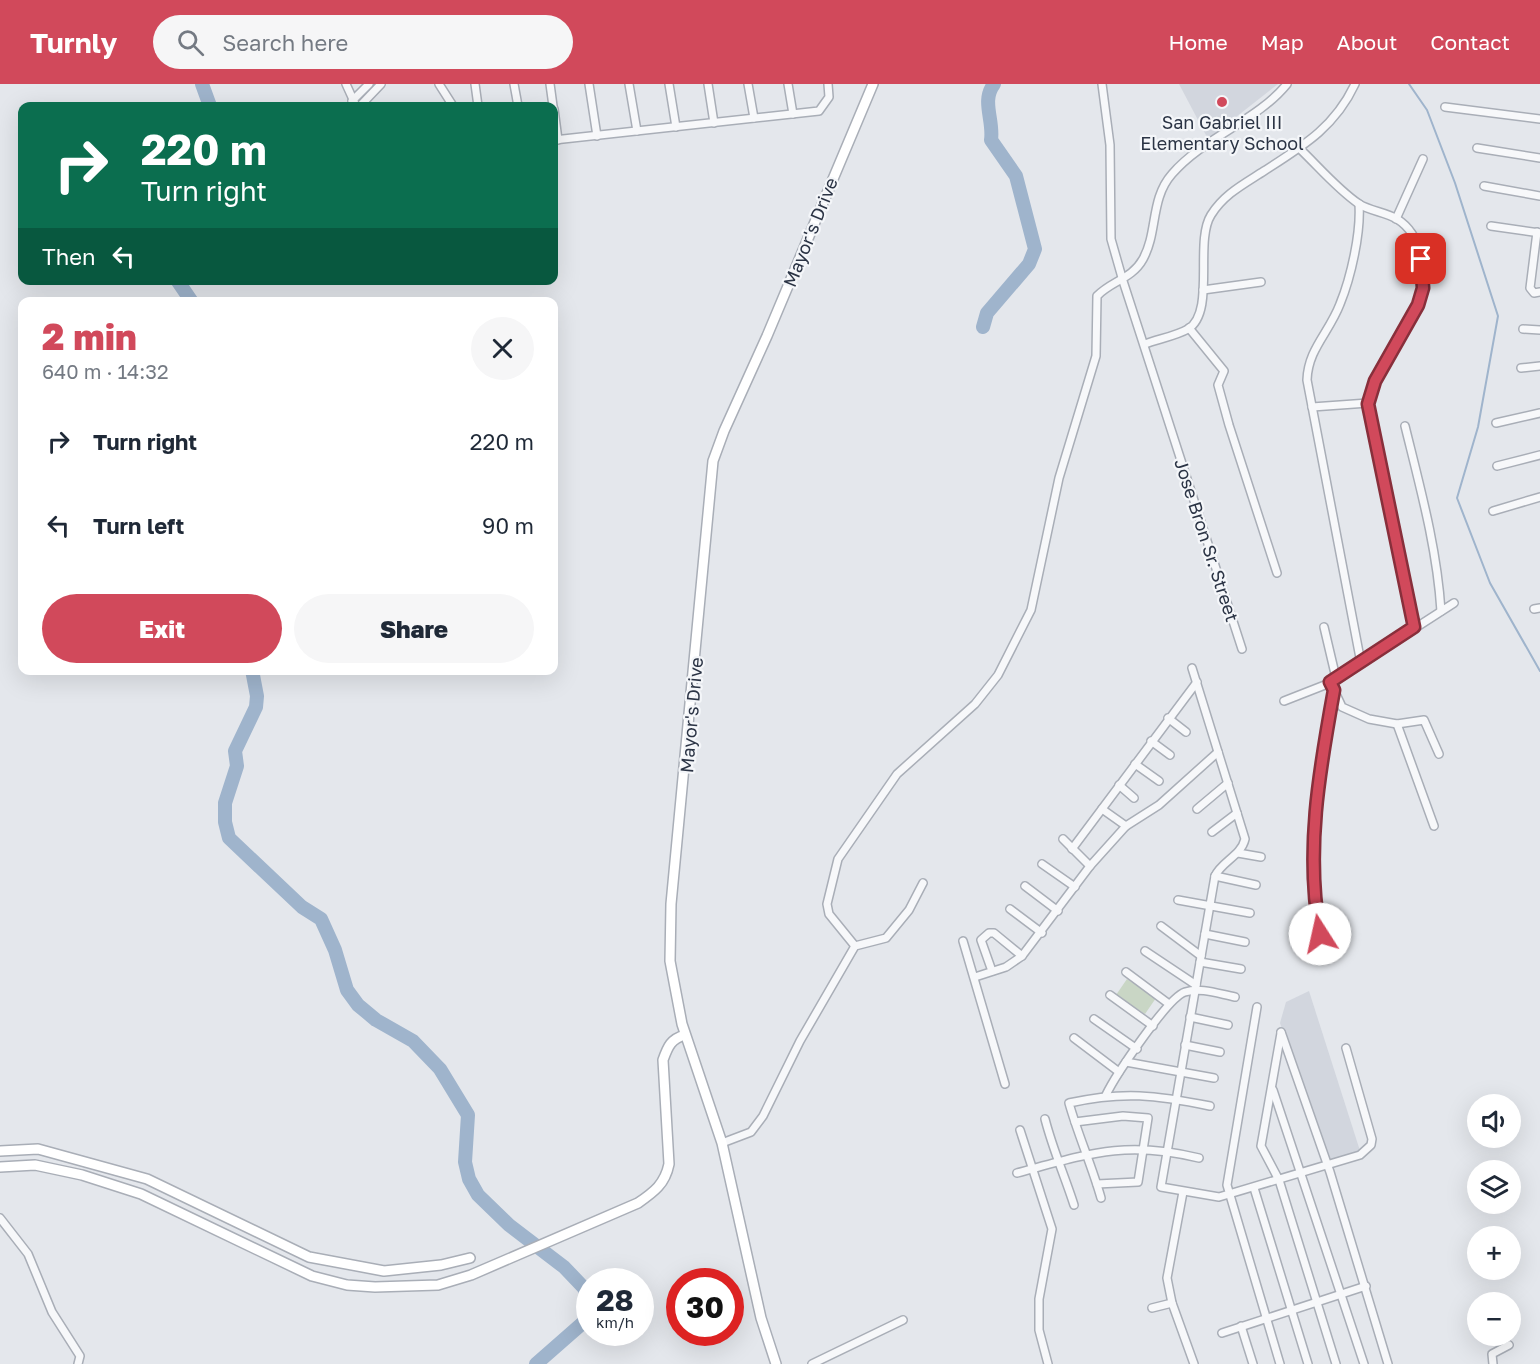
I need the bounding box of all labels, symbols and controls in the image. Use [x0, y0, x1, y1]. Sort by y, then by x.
search box [153, 15, 573, 69]
text: Turnly [30, 26, 117, 59]
icon: search [174, 26, 207, 59]
text: Search here [222, 29, 348, 56]
text: Home [1168, 29, 1228, 55]
text: Map [1261, 29, 1304, 55]
text: About [1337, 29, 1397, 55]
text: Contact [1430, 29, 1510, 55]
marker: San Gabriel III Elementary School [1215, 95, 1229, 109]
place label: San Gabriel III Elementary School [1140, 111, 1304, 154]
text: 220 m [141, 124, 267, 174]
icon: right [42, 126, 120, 204]
street label: Mayor's Drive [778, 174, 842, 290]
text: Turn right [141, 175, 267, 207]
pin [1395, 233, 1446, 284]
icon: left [107, 240, 140, 273]
icon: arrive [1404, 242, 1437, 275]
text: Then [42, 243, 95, 270]
text: 2 min [42, 315, 137, 358]
button: close [471, 317, 534, 380]
text: 640 m · 14:32 [42, 359, 169, 383]
icon: right [42, 425, 75, 458]
text: Turn right [93, 428, 197, 455]
text: 220 m [470, 428, 534, 455]
street label: Jose Bron Sr. Street [1170, 456, 1244, 624]
icon: left [42, 509, 75, 542]
text: Turn left [93, 512, 184, 539]
text: 90 m [482, 512, 534, 539]
button: Exit [42, 594, 282, 663]
button: Share [294, 594, 534, 663]
street label: Mayor's Drive [675, 656, 707, 774]
position arrow [1288, 902, 1352, 966]
map controls [1467, 1094, 1521, 1346]
button: sound [1467, 1094, 1521, 1148]
button: layers [1467, 1160, 1521, 1214]
button: + [1467, 1226, 1521, 1280]
speed limit sign: 30 [666, 1268, 744, 1346]
text: 28 [596, 1282, 634, 1318]
button: − [1467, 1292, 1521, 1346]
text: km/h [596, 1313, 634, 1331]

